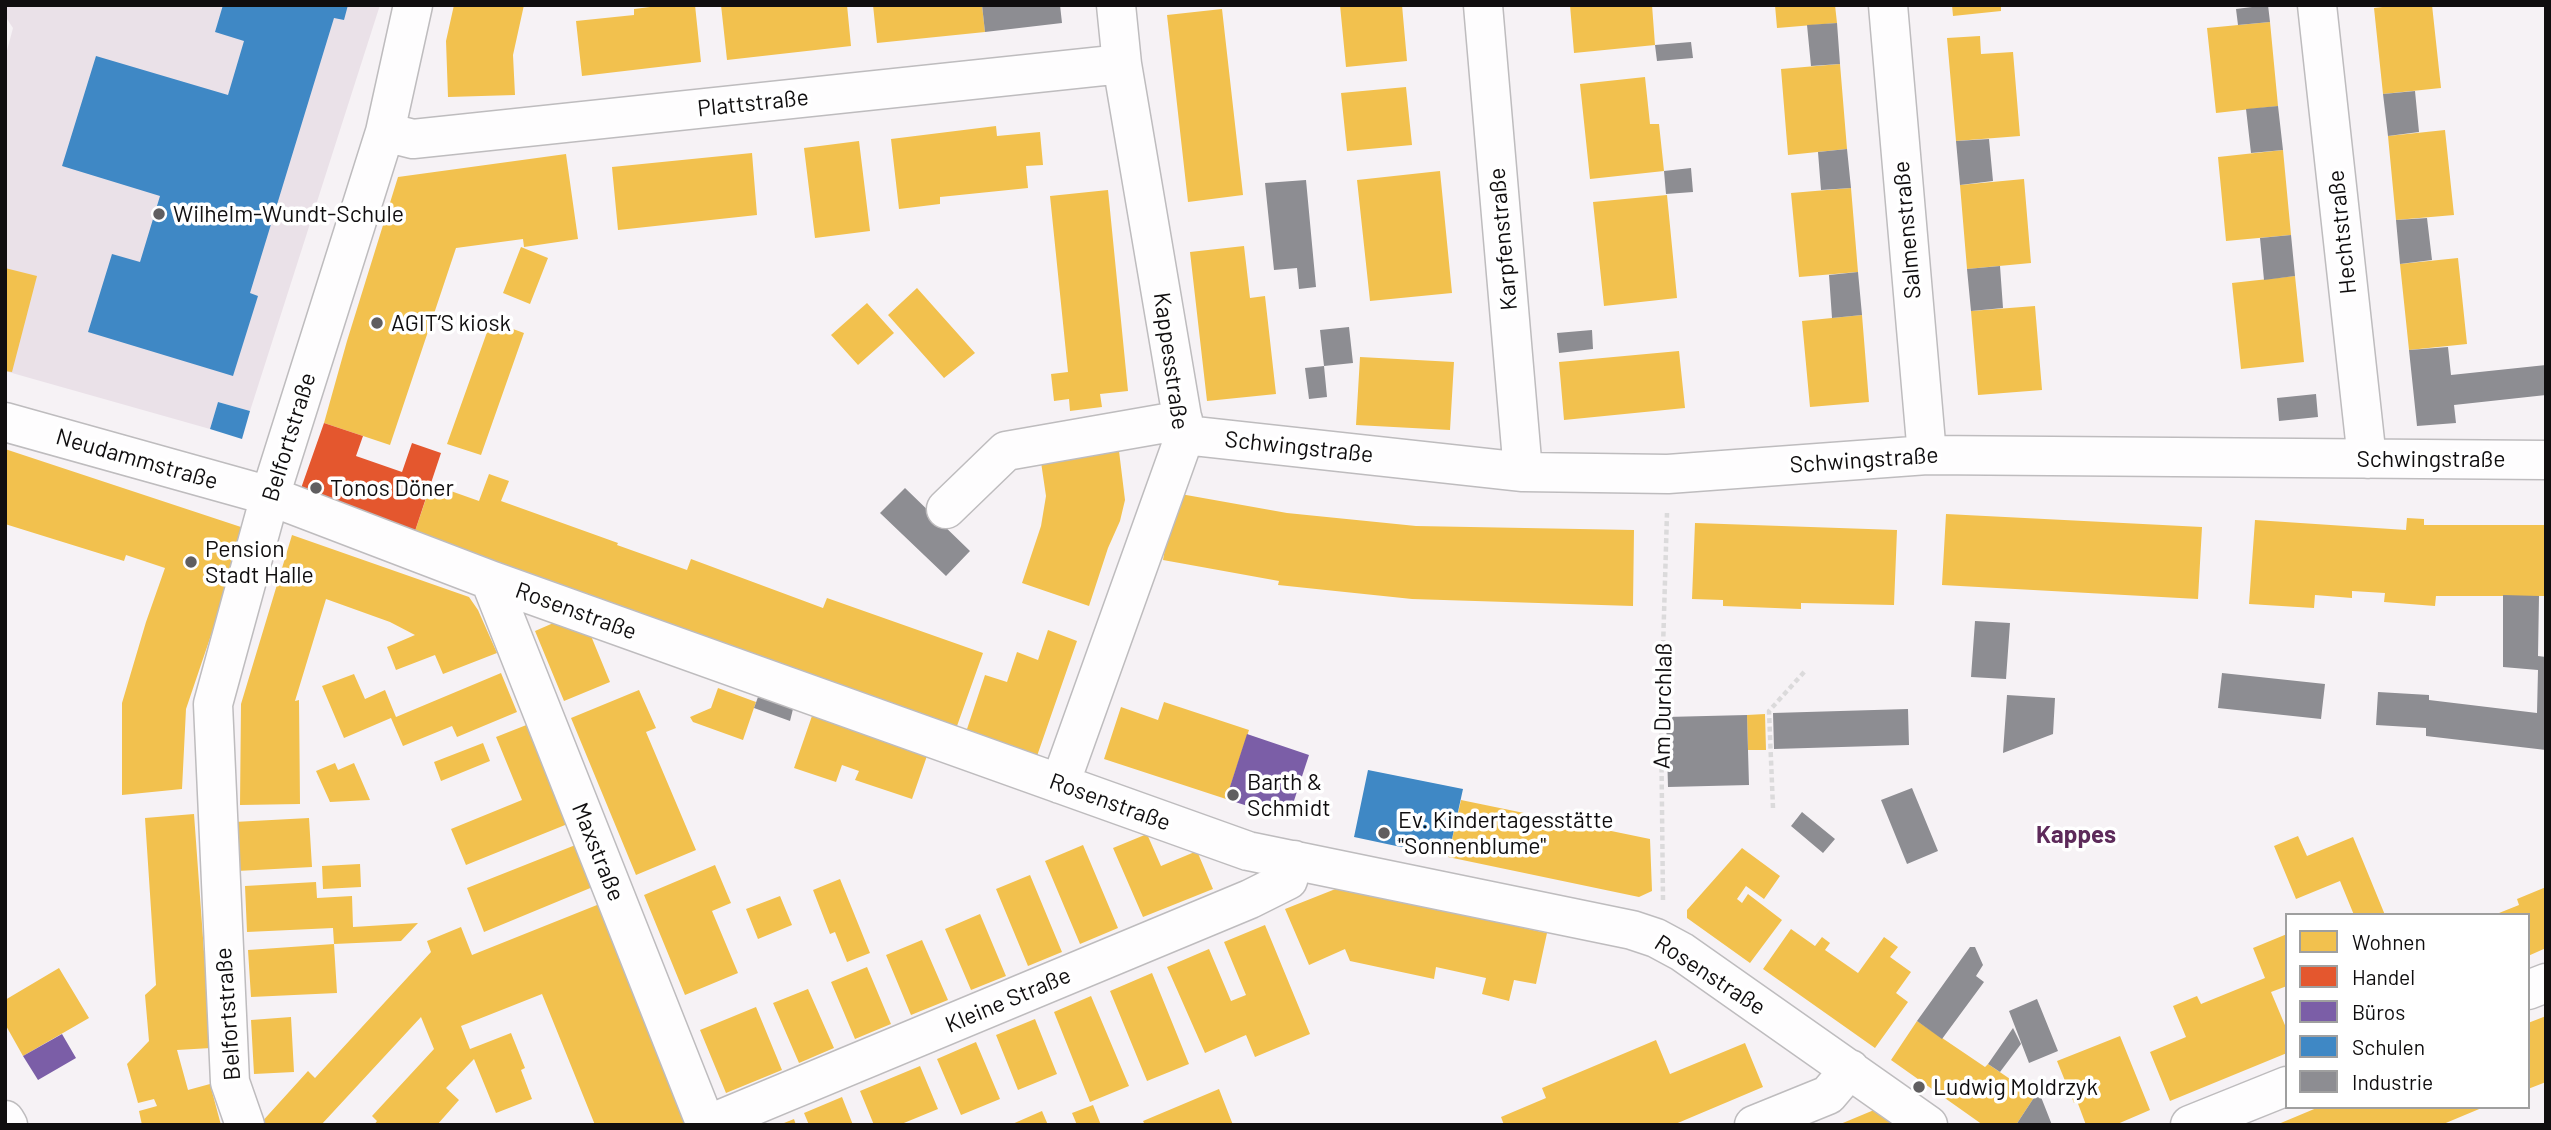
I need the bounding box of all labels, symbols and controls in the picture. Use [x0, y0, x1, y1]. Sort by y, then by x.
street label: Plattstraße [696, 83, 810, 123]
street label: Salmenstraße [1887, 160, 1927, 300]
street label: Karpfenstraße [1483, 166, 1523, 312]
street label: Hechtstraße [2322, 169, 2362, 295]
place label: Wilhelm-Wundt-Schule [173, 200, 404, 228]
marker: Wilhelm-Wundt-Schule [151, 206, 167, 222]
street label: Kappesstraße [1148, 291, 1194, 431]
place label: AGIT‘S kiosk [391, 309, 511, 337]
marker: AGIT‘S kiosk [369, 315, 385, 331]
street label: Belfortstraße [256, 369, 322, 505]
street label: Neudammstraße [53, 423, 221, 495]
street label: Schwingstraße [1223, 425, 1375, 469]
street label: Schwingstraße [1789, 441, 1939, 479]
street label: Schwingstraße [2356, 445, 2506, 473]
place label: Tonos Döner [330, 474, 454, 502]
marker: Tonos Döner [308, 480, 324, 496]
place label: Pension Stadt Halle [205, 535, 314, 589]
marker: Pension Stadt Halle [183, 554, 199, 570]
street label: Rosenstraße [512, 576, 640, 646]
street label: Am Durchlaß [1648, 643, 1678, 769]
street label: Rosenstraße [1046, 767, 1174, 837]
place label: Barth & Schmidt [1247, 768, 1331, 822]
marker: Barth & Schmidt [1225, 787, 1241, 803]
street label: Maxstraße [566, 799, 630, 905]
place label: Ev. Kindertagesstätte "Sonnenblume" [1398, 806, 1613, 860]
district label: Kappes [2036, 821, 2116, 849]
marker: Ev. Kindertagesstätte "Sonnenblume" [1376, 825, 1392, 841]
legend [2285, 913, 2530, 1109]
street label: Rosenstraße [1649, 929, 1771, 1021]
text: Wohnen [2352, 929, 2426, 954]
street label: Belfortstraße [210, 947, 246, 1081]
street label: Kleine Straße [941, 961, 1075, 1039]
text: Handel [2352, 964, 2415, 989]
text: Büros [2352, 999, 2405, 1024]
text: Schulen [2352, 1034, 2425, 1059]
text: Industrie [2352, 1069, 2433, 1094]
place label: Ludwig Moldrzyk [1933, 1073, 2098, 1101]
marker: Ludwig Moldrzyk [1911, 1079, 1927, 1095]

